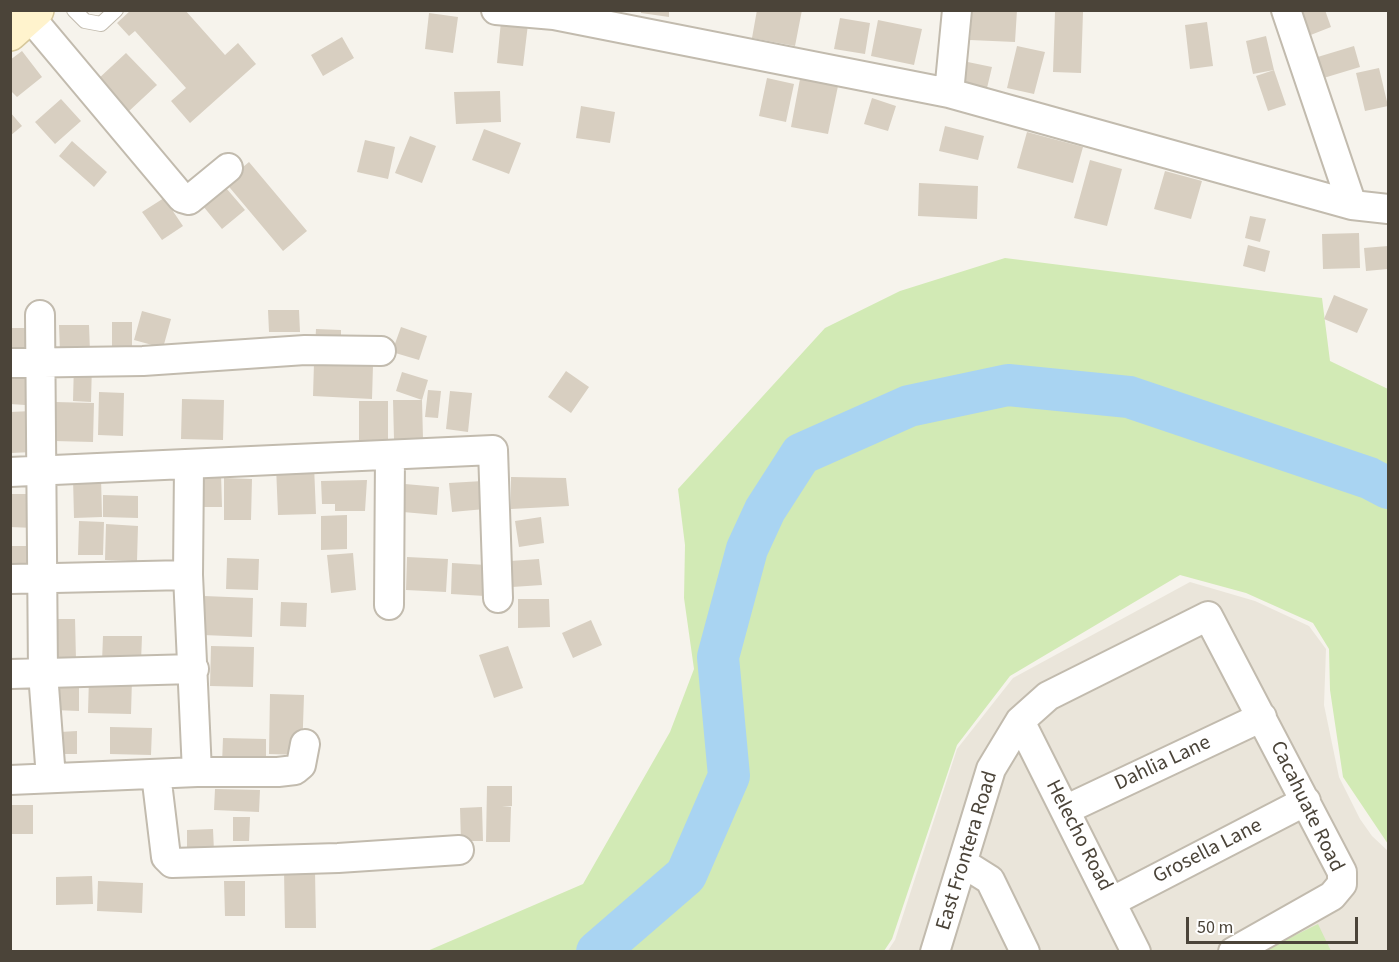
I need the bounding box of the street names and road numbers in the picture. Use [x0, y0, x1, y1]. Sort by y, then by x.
street label: Dahlia Lane [1111, 731, 1215, 797]
street label: Cacahuate Road [1264, 738, 1348, 876]
street label: East Frontera Road [932, 768, 1004, 934]
street label: Helecho Road [1039, 776, 1117, 896]
street label: Grosella Lane [1149, 814, 1267, 890]

